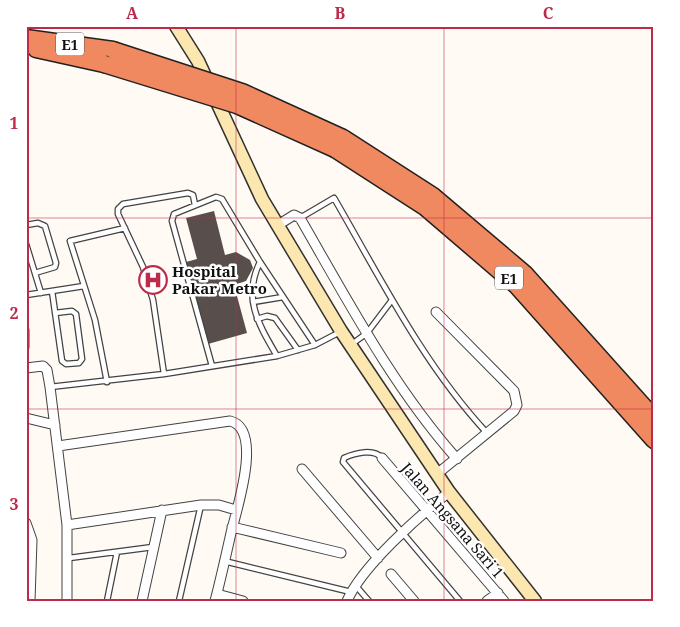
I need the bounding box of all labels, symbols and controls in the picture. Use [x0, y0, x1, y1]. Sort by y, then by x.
text: A [126, 2, 139, 24]
text: B [335, 2, 346, 24]
text: C [543, 2, 554, 24]
road number: E1 [56, 33, 84, 56]
text: 1 [9, 112, 19, 134]
place label: Hospital Pakar Metro [172, 261, 267, 298]
hospital icon: Hospital Pakar Metro [138, 265, 168, 295]
road number: E1 [495, 266, 523, 290]
text: 2 [9, 302, 19, 324]
street label: Jalan Angsana Sari 1 [397, 457, 509, 582]
text: 3 [9, 493, 19, 515]

